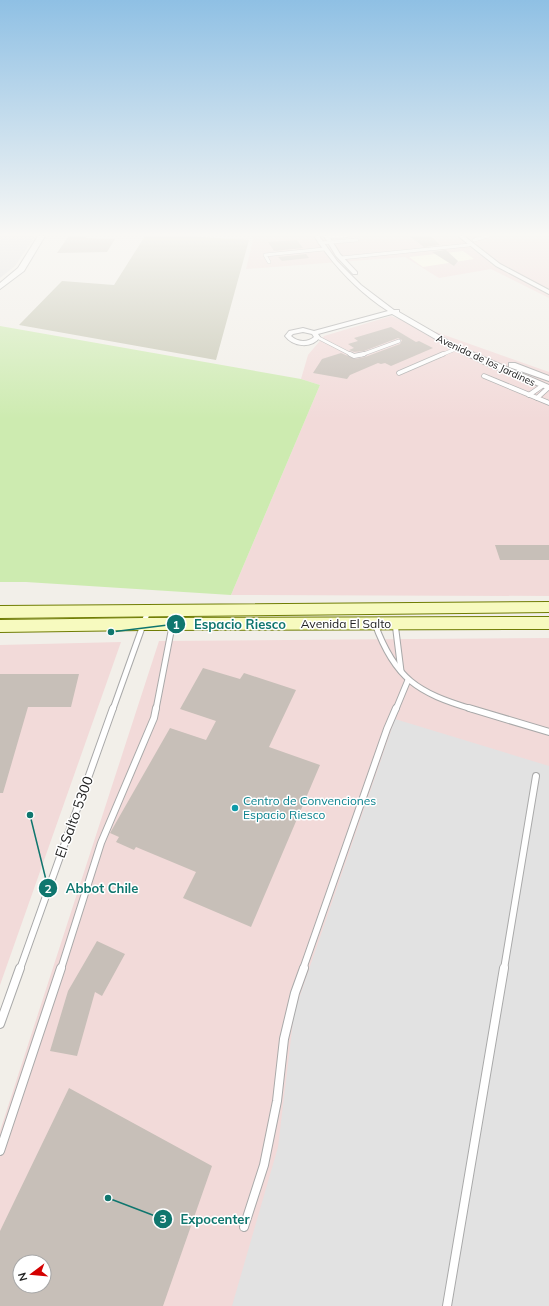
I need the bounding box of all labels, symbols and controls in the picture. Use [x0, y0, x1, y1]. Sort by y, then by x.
street label: Avenida de los Jardines [434, 332, 537, 389]
callout: Espacio Riesco [166, 612, 294, 637]
text: Espacio Riesco [194, 616, 286, 632]
street label: Avenida El Salto [301, 616, 391, 631]
text: 1 [172, 617, 180, 632]
street label: El Salto 5300 [51, 774, 97, 860]
place label: Centro de Convenciones Espacio Riesco [243, 793, 376, 822]
marker: Centro de Convenciones Espacio Riesco [230, 803, 240, 813]
callout: Abbot Chile [38, 876, 147, 901]
text: Abbot Chile [66, 880, 138, 896]
text: 2 [44, 881, 52, 896]
callout: Expocenter [153, 1207, 258, 1232]
text: 3 [159, 1211, 167, 1226]
text: Expocenter [180, 1211, 250, 1227]
north arrow [12, 1254, 52, 1294]
text: N [15, 1271, 30, 1283]

